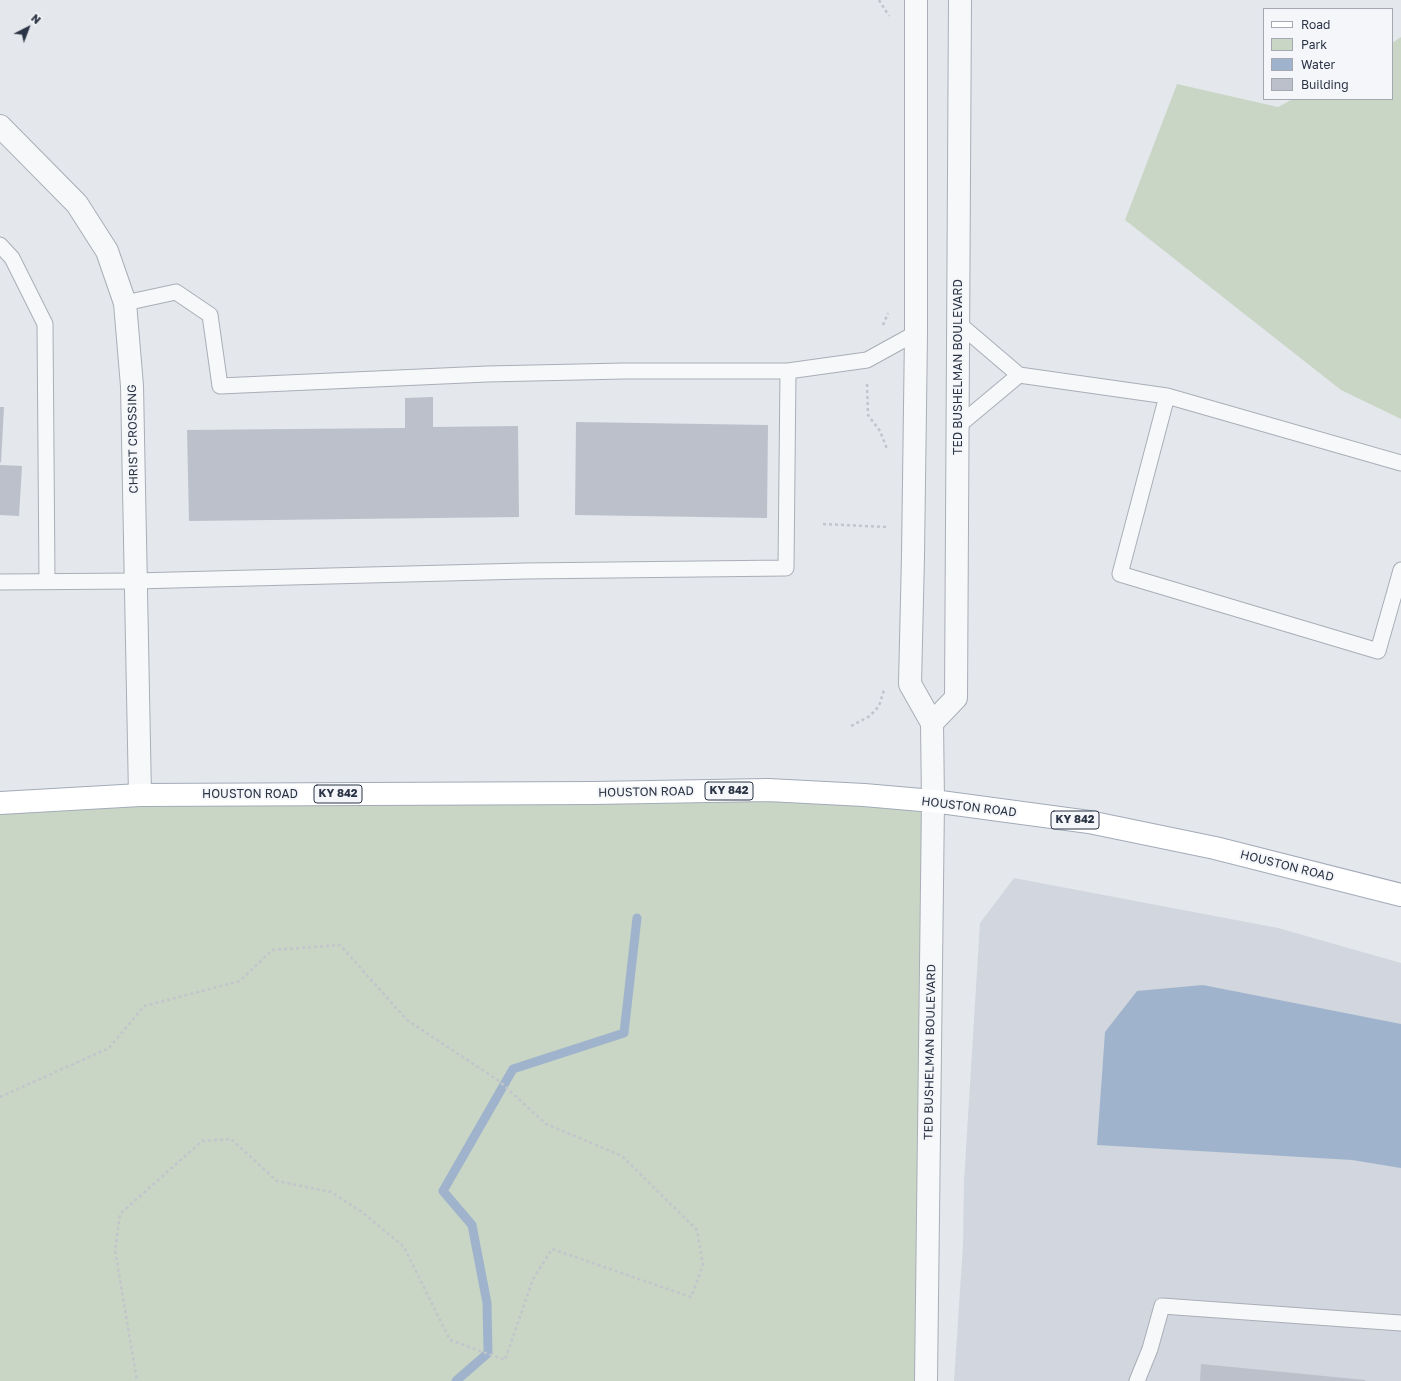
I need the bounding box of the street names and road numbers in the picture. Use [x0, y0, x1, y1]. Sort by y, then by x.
street label: TED BUSHELMAN BOULEVARD [951, 279, 965, 455]
street label: CHRIST CROSSING [125, 384, 141, 494]
road number: KY 842 [705, 782, 753, 800]
street label: HOUSTON ROAD [598, 784, 694, 800]
road number: KY 842 [314, 785, 362, 803]
street label: HOUSTON ROAD [202, 787, 298, 801]
street label: HOUSTON ROAD [921, 794, 1017, 820]
road number: KY 842 [1051, 811, 1099, 829]
street label: HOUSTON ROAD [1239, 847, 1335, 885]
street label: TED BUSHELMAN BOULEVARD [921, 964, 939, 1140]

